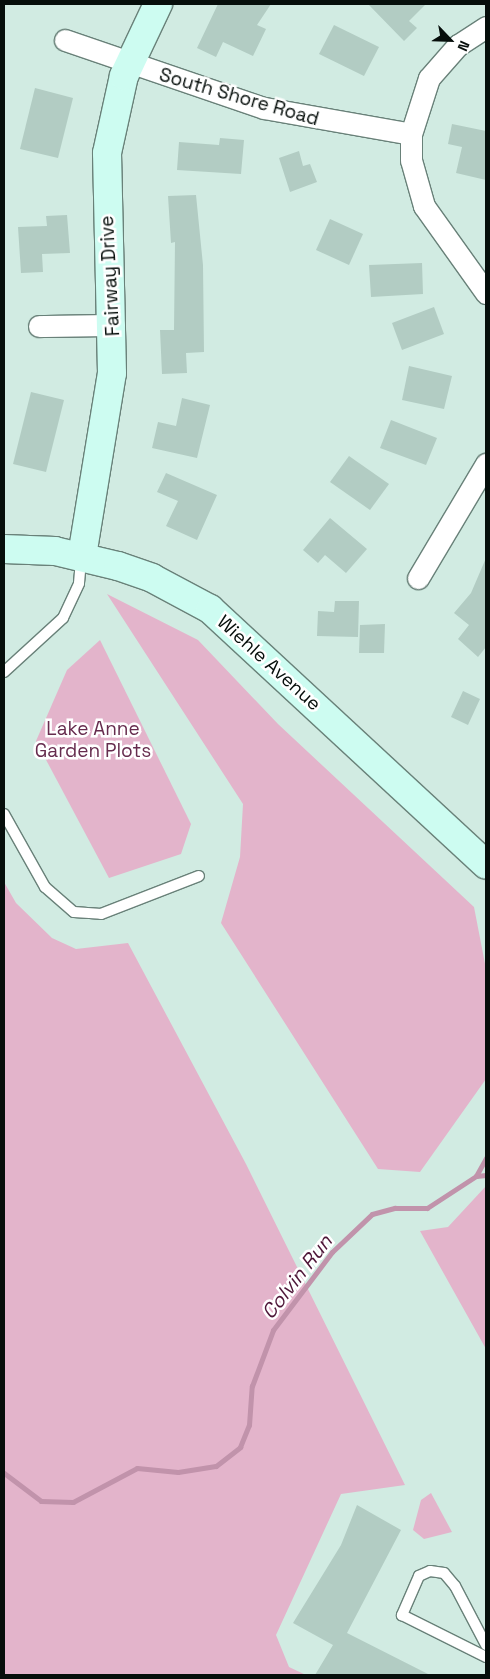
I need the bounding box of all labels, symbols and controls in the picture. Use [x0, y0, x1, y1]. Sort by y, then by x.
north arrow [425, 15, 475, 65]
text: N [454, 38, 474, 54]
street label: South Shore Road [157, 63, 321, 131]
street label: Fairway Drive [95, 215, 125, 337]
street label: Wiehle Avenue [212, 610, 326, 716]
park label: Lake Anne Garden Plots [35, 718, 151, 762]
water label: Colvin Run [257, 1230, 337, 1324]

